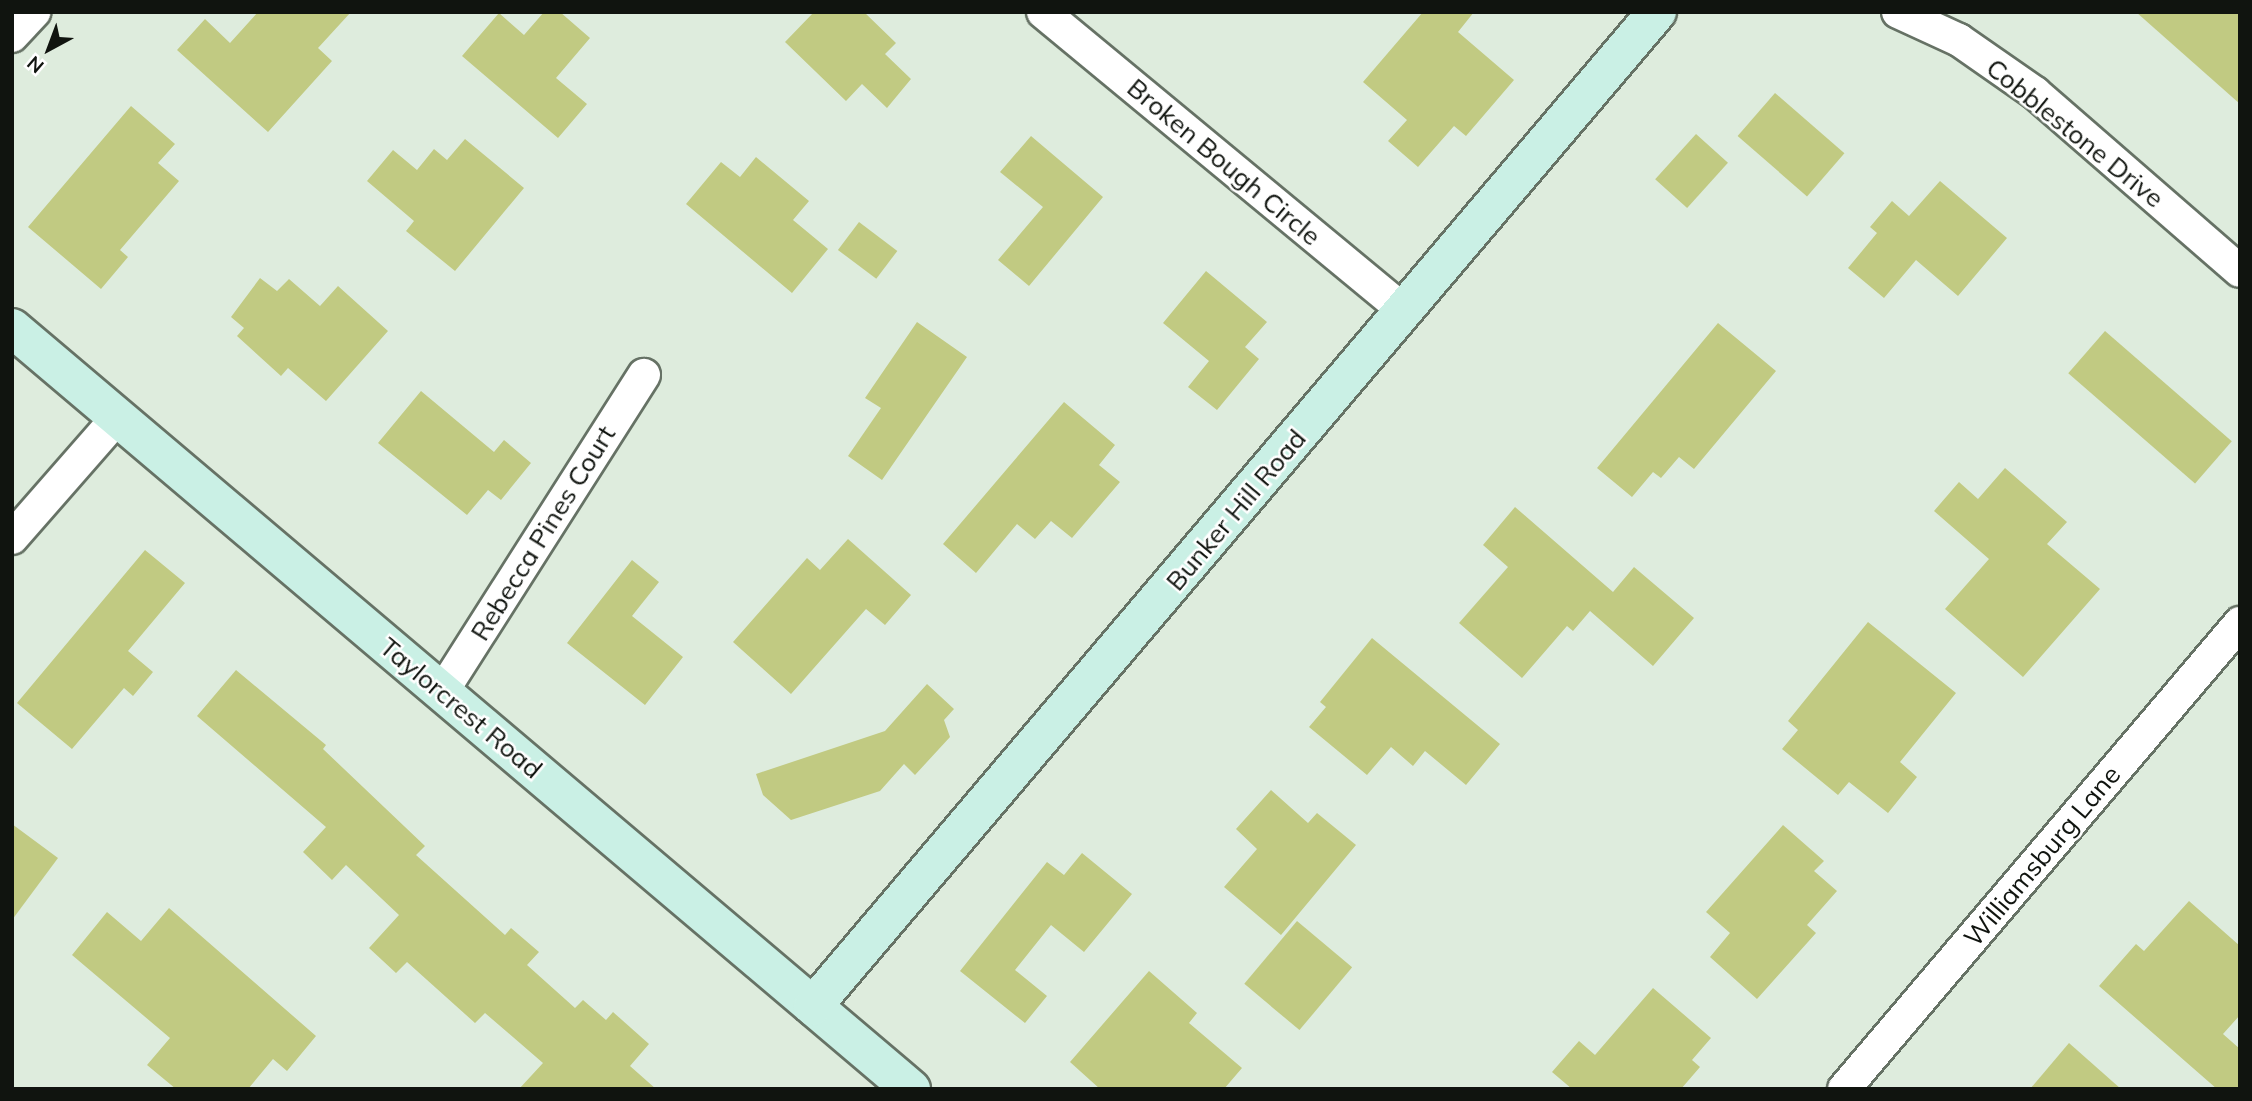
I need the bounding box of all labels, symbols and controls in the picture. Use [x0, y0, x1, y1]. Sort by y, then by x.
north arrow [14, 14, 84, 84]
text: N [22, 51, 49, 79]
street label: Cobblestone Drive [1980, 52, 2170, 214]
street label: Broken Bough Circle [1121, 72, 1327, 252]
street label: Rebecca Pines Court [464, 420, 622, 646]
street label: Bunker Hill Road [1160, 423, 1312, 597]
street label: Taylorcrest Road [374, 631, 548, 785]
street label: Williamsburg Lane [1957, 759, 2127, 953]

